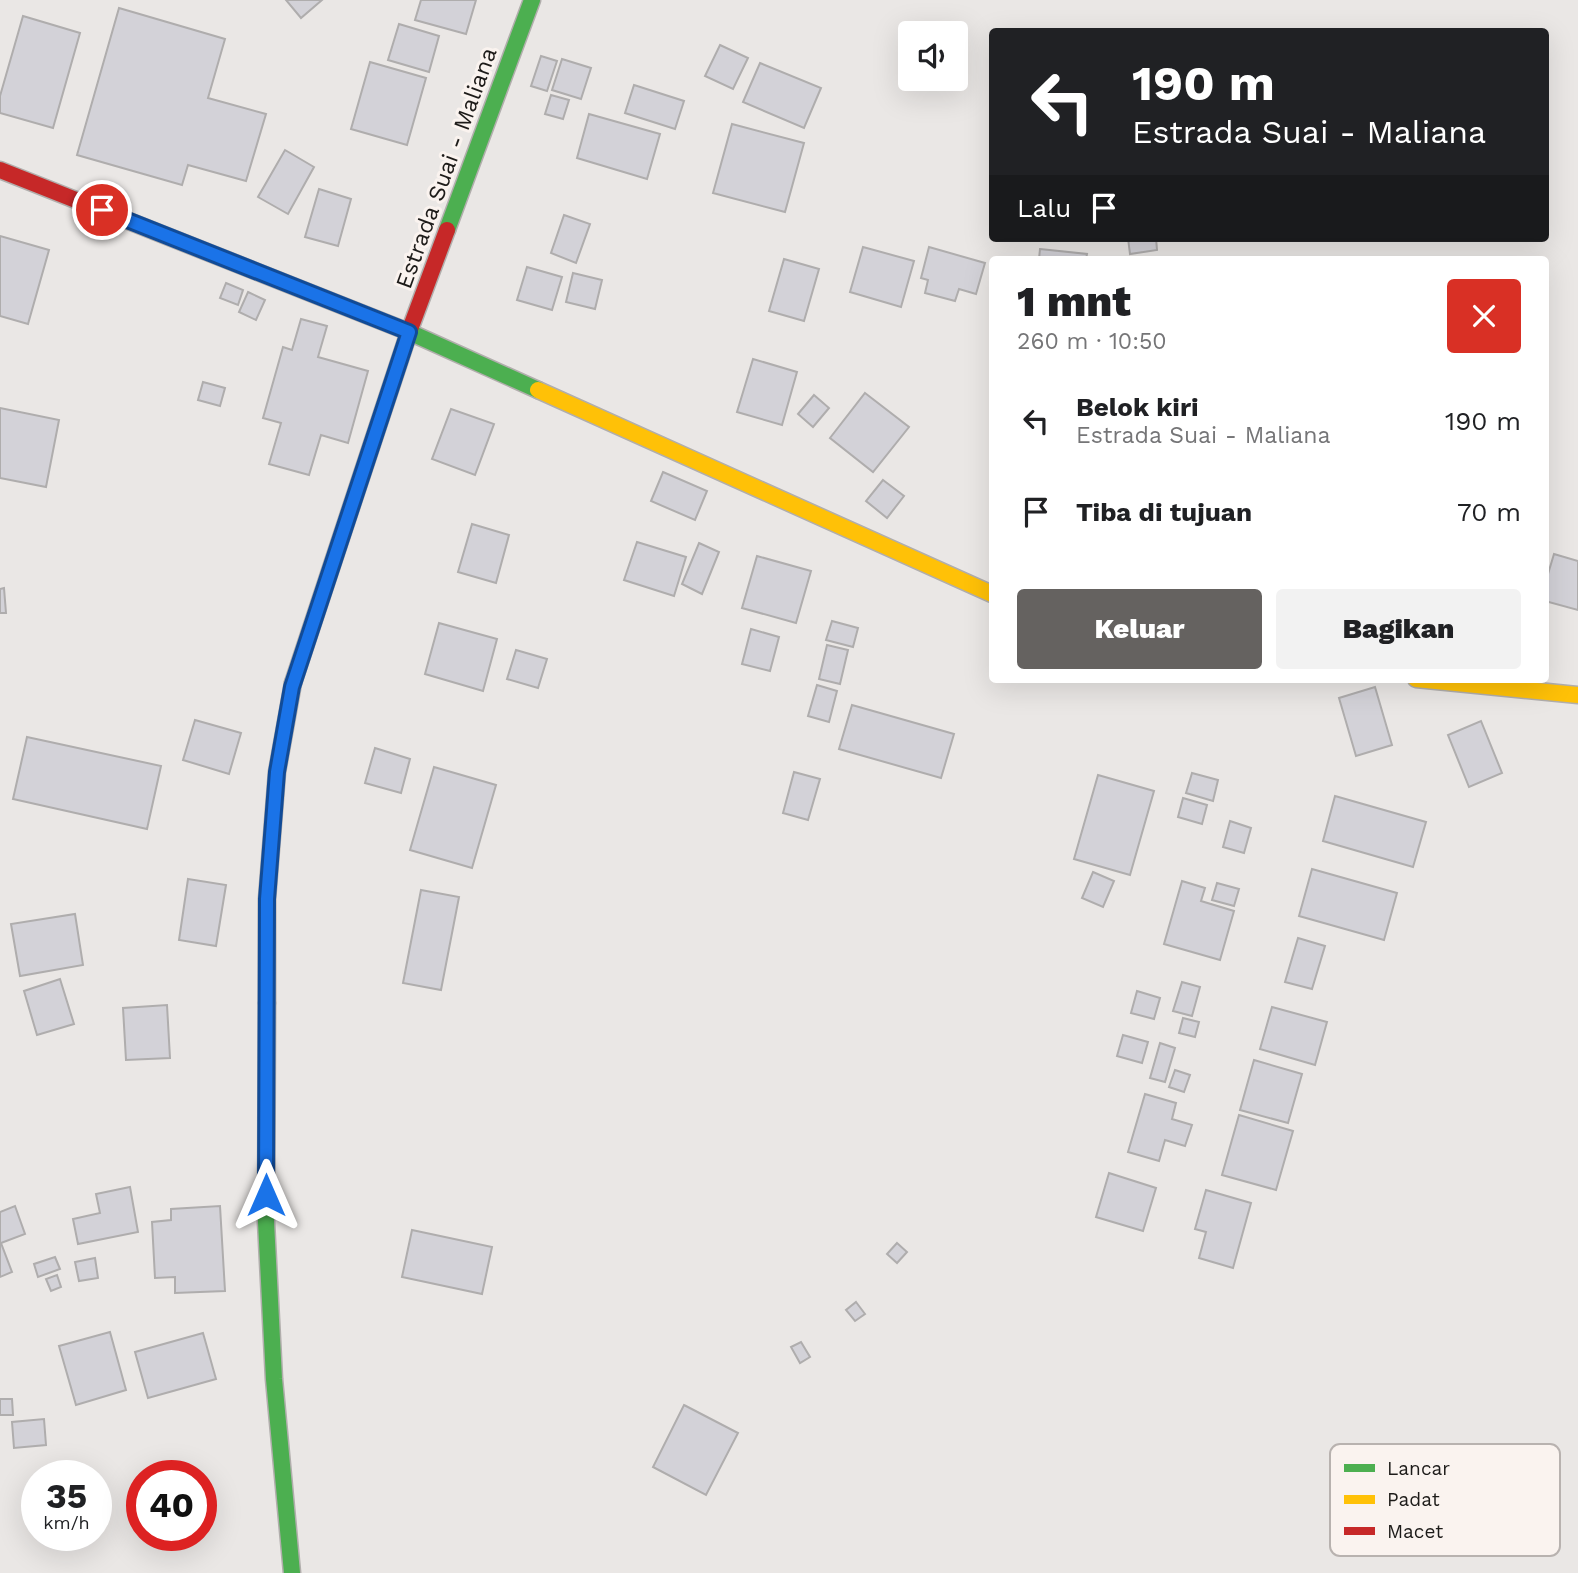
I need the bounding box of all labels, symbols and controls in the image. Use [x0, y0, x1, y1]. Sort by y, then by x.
map controls [898, 21, 968, 91]
button: sound [898, 21, 968, 91]
street label: Estrada Suai - Maliana [390, 44, 503, 292]
text: 190 m [1132, 54, 1275, 112]
icon: left [1017, 56, 1108, 147]
text: Estrada Suai - Maliana [1132, 113, 1486, 151]
pin [72, 180, 132, 240]
icon: arrive [1085, 189, 1123, 227]
icon: arrive [83, 191, 121, 229]
text: Lalu [1017, 193, 1071, 223]
text: 1 mnt [1017, 277, 1131, 326]
button: close [1447, 279, 1521, 353]
text: 260 m · 10:50 [1017, 328, 1167, 355]
text: Belok kiri [1076, 392, 1199, 422]
icon: left [1017, 402, 1055, 440]
text: 190 m [1445, 406, 1521, 436]
text: Estrada Suai - Maliana [1076, 422, 1331, 449]
icon: arrive [1017, 493, 1055, 531]
text: Tiba di tujuan [1076, 497, 1252, 527]
text: 70 m [1457, 497, 1521, 527]
button: Keluar [1017, 589, 1262, 669]
button: Bagikan [1276, 589, 1521, 669]
position arrow [229, 1158, 303, 1232]
legend [1330, 1444, 1560, 1556]
text: Lancar [1387, 1457, 1450, 1480]
speed limit sign: 40 [126, 1460, 217, 1551]
text: 35 [46, 1475, 87, 1517]
text: Padat [1387, 1488, 1440, 1511]
text: km/h [43, 1512, 90, 1533]
text: Macet [1387, 1520, 1443, 1543]

